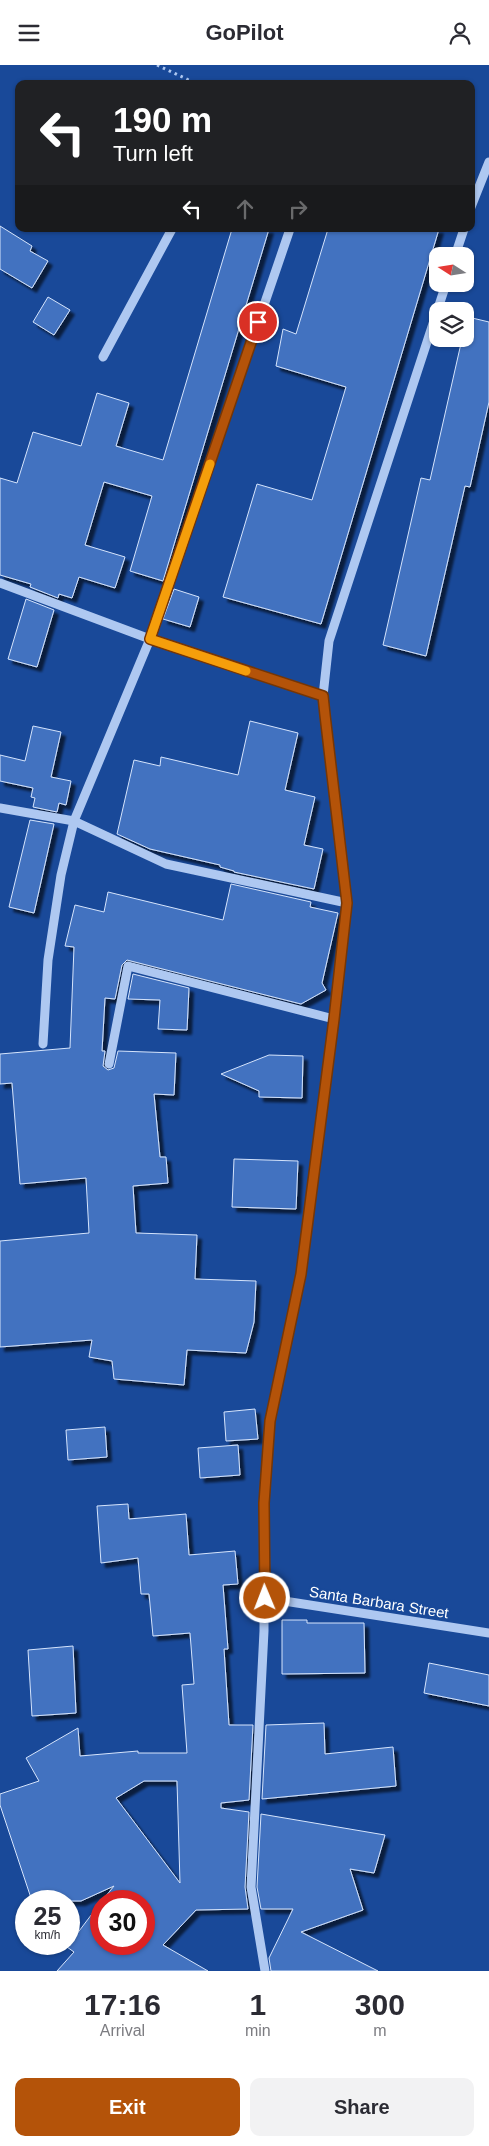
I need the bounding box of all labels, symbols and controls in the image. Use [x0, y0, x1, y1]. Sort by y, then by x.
icon: menu [15, 19, 43, 47]
icon: person [446, 19, 474, 47]
text: GoPilot [205, 20, 284, 45]
icon: left [30, 100, 95, 165]
text: 190 m [113, 100, 212, 139]
text: Turn left [113, 141, 193, 166]
icon: left [178, 195, 206, 223]
icon: ahead [231, 195, 259, 223]
icon: right [284, 195, 312, 223]
north arrow [429, 247, 474, 293]
map controls [429, 247, 474, 347]
pin [237, 301, 279, 343]
button: layers [429, 302, 474, 347]
icon: arrive [244, 308, 272, 336]
position arrow [238, 1571, 290, 1623]
street label: Santa Barbara Street [308, 1583, 451, 1622]
speed limit sign: 30 [90, 1890, 155, 1955]
text: 25 [34, 1902, 61, 1930]
text: km/h [34, 1928, 61, 1942]
text: 17:16 [84, 1988, 161, 2021]
text: 1 [249, 1988, 266, 2021]
text: 300 [355, 1988, 405, 2021]
text: Arrival [100, 2022, 145, 2039]
text: min [245, 2022, 271, 2039]
text: m [373, 2022, 386, 2039]
button: Exit [15, 2078, 240, 2136]
button: Share [250, 2078, 474, 2136]

